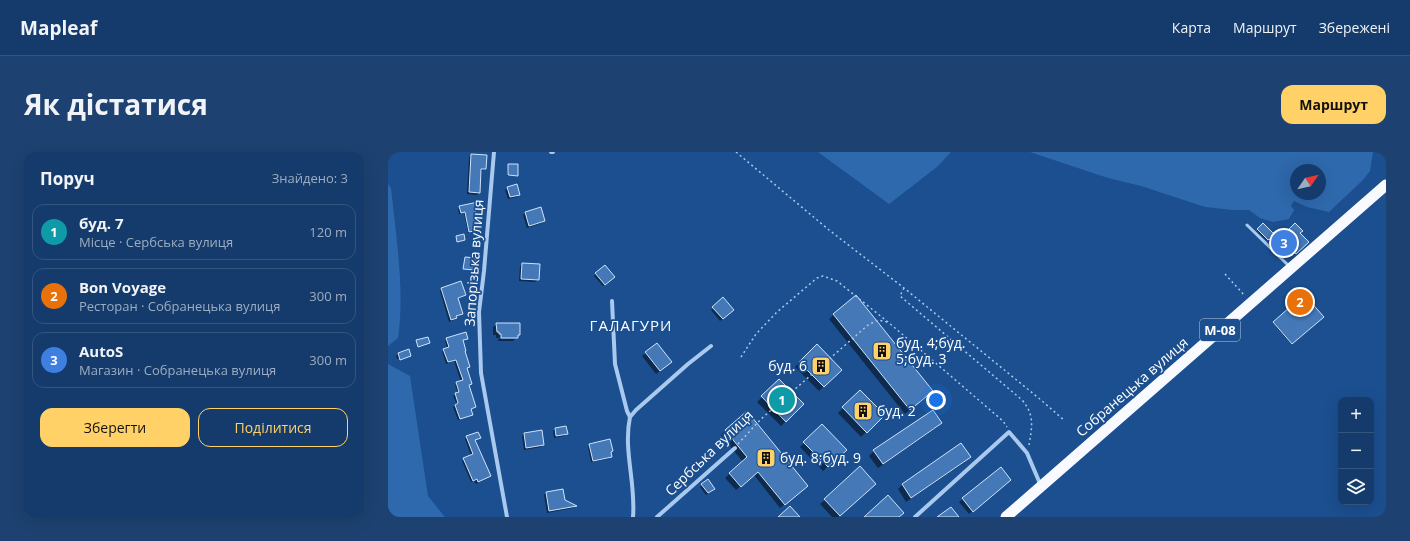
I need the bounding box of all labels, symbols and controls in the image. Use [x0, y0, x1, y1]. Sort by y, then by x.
text: Mapleaf [20, 15, 97, 41]
text: Карта [1172, 18, 1211, 37]
text: Маршрут [1233, 18, 1297, 37]
text: Збережені [1319, 18, 1390, 37]
text: Як дістатися [24, 85, 208, 123]
button: Маршрут [1281, 85, 1386, 124]
north arrow [1290, 164, 1326, 200]
text: Поруч [40, 167, 95, 190]
text: Знайдено: 3 [272, 169, 348, 187]
street label: Запорізька вулиця [460, 199, 487, 327]
text: буд. 7 [79, 213, 124, 233]
text: 1 [50, 223, 58, 241]
text: 120 m [309, 223, 347, 241]
pin: 3 [1271, 228, 1297, 258]
text: Місце · Сербська вулиця [79, 233, 233, 251]
text: Bon Voyage [79, 277, 166, 297]
text: 2 [50, 287, 58, 305]
text: 300 m [309, 287, 347, 305]
pin: 2 [1287, 287, 1313, 317]
text: Ресторан · Собранецька вулиця [79, 297, 280, 315]
district label: ГАЛАГУРИ [590, 315, 672, 335]
road number: М-08 [1200, 319, 1240, 341]
place label: буд. 4;буд. 5;буд. 3 [896, 333, 965, 368]
street label: Собранецька вулиця [1072, 333, 1192, 441]
building icon: буд. 4;буд. 5;буд. 3 [871, 340, 893, 362]
text: AutoS [79, 341, 123, 361]
text: 3 [50, 351, 58, 369]
text: 300 m [309, 351, 347, 369]
building icon: буд. 6 [810, 355, 832, 377]
place label: буд. 6 [768, 356, 807, 375]
text: Магазин · Собранецька вулиця [79, 361, 276, 379]
pin: 1 [769, 385, 795, 415]
your location [926, 390, 946, 410]
map controls [1338, 397, 1374, 505]
button: + [1338, 397, 1374, 433]
building icon: буд. 2 [852, 400, 874, 422]
place label: буд. 2 [877, 401, 916, 420]
street label: Сербська вулиця [660, 406, 757, 500]
button: Зберегти [40, 408, 190, 447]
button: Поділитися [198, 408, 348, 447]
button: − [1338, 433, 1374, 469]
building icon: буд. 8;буд. 9 [755, 447, 777, 469]
place label: буд. 8;буд. 9 [780, 448, 861, 467]
button: layers [1338, 469, 1374, 505]

